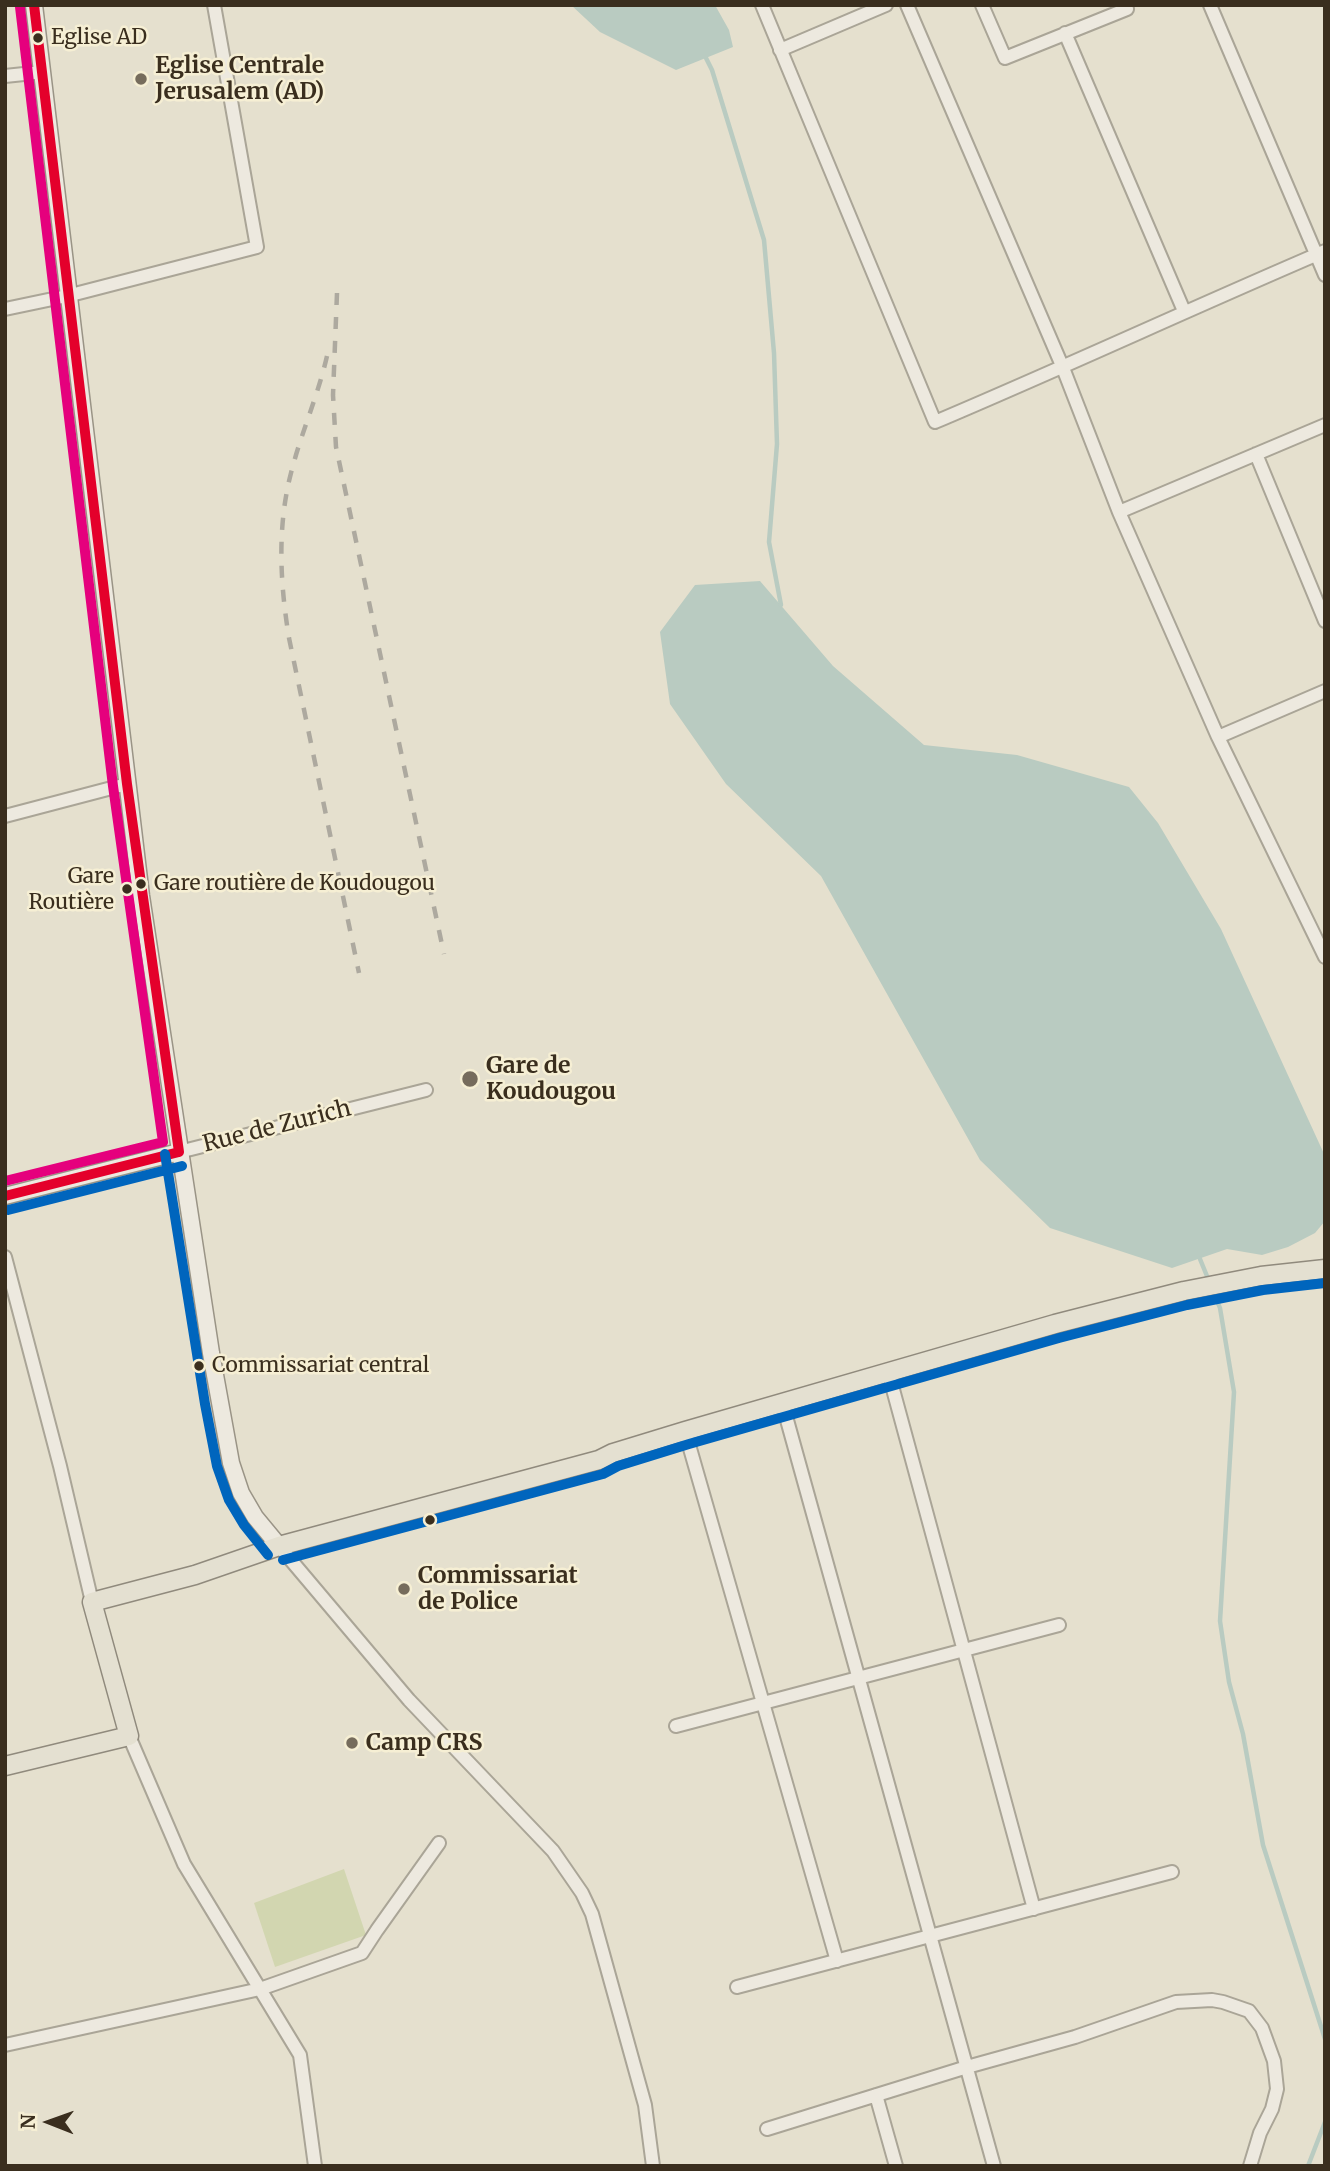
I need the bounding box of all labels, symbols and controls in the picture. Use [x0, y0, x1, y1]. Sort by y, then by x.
place label: Eglise AD [51, 25, 147, 51]
marker: Eglise AD [31, 31, 45, 45]
place label: Eglise Centrale Jerusalem (AD) [155, 52, 324, 106]
marker: Eglise Centrale Jerusalem (AD) [133, 71, 149, 87]
place label: Gare Routière [28, 864, 114, 914]
place label: Gare routière de Koudougou [154, 871, 435, 897]
marker: Gare routière de Koudougou [134, 877, 148, 891]
marker: Gare Routière [120, 882, 134, 896]
place label: Gare de Koudougou [486, 1052, 616, 1106]
marker: Gare de Koudougou [460, 1069, 480, 1089]
street label: Rue de Zurich [200, 1095, 354, 1159]
place label: Commissariat central [212, 1353, 429, 1379]
marker: Commissariat central [192, 1359, 206, 1373]
unlabelled marker [423, 1513, 437, 1527]
place label: Commissariat de Police [418, 1562, 578, 1616]
marker: Commissariat de Police [396, 1581, 412, 1597]
place label: Camp CRS [366, 1729, 482, 1757]
marker: Camp CRS [344, 1735, 360, 1751]
north arrow [14, 2087, 84, 2157]
text: N [16, 2114, 40, 2129]

